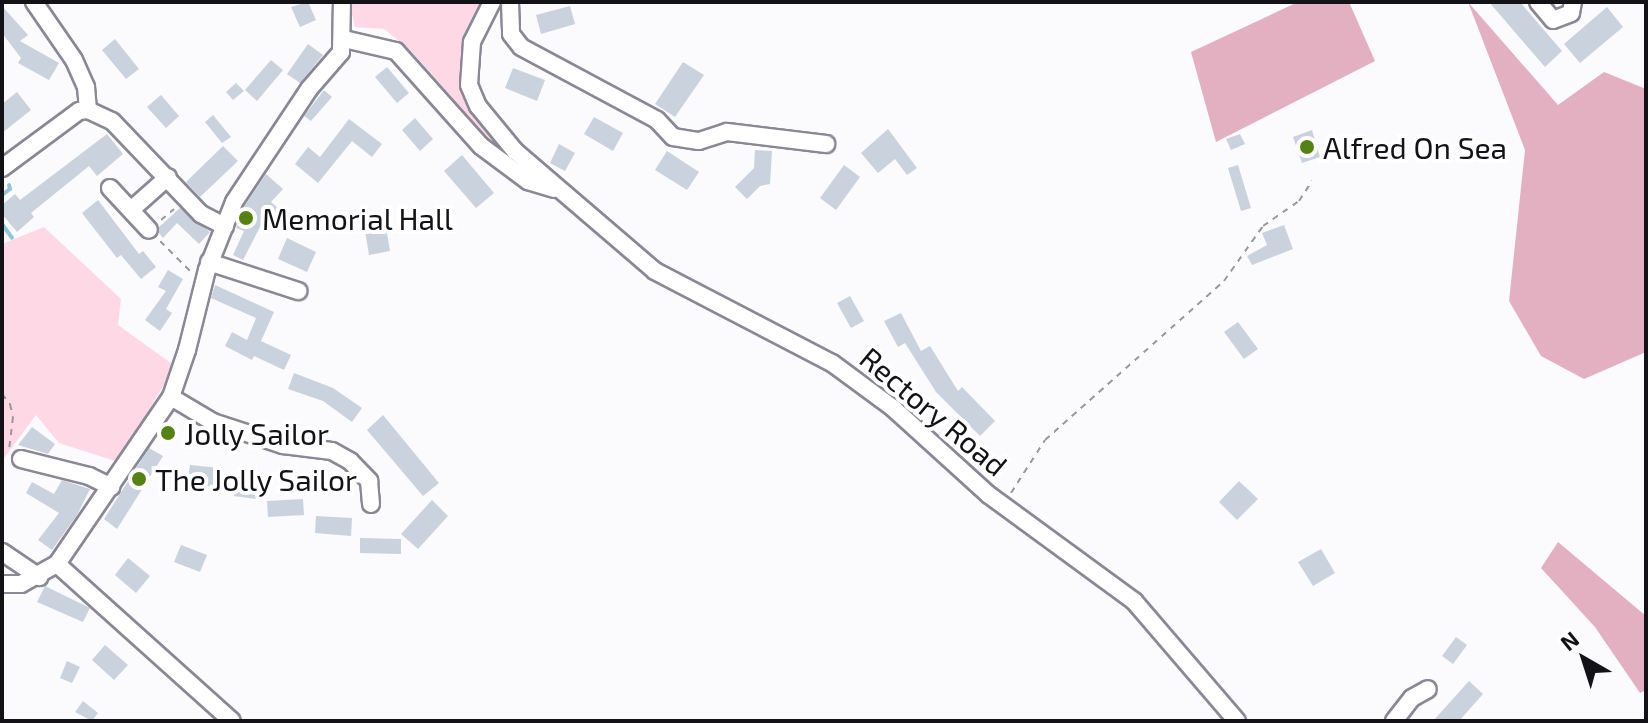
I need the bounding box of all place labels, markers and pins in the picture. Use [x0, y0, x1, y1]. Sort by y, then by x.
place label: Alfred On Sea [1323, 129, 1507, 165]
marker: Alfred On Sea [1298, 138, 1316, 156]
place label: Memorial Hall [262, 200, 454, 236]
marker: Memorial Hall [237, 209, 255, 227]
place label: Jolly Sailor [184, 415, 330, 451]
marker: Jolly Sailor [159, 424, 177, 442]
place label: The Jolly Sailor [155, 461, 358, 497]
marker: The Jolly Sailor [130, 470, 148, 488]

